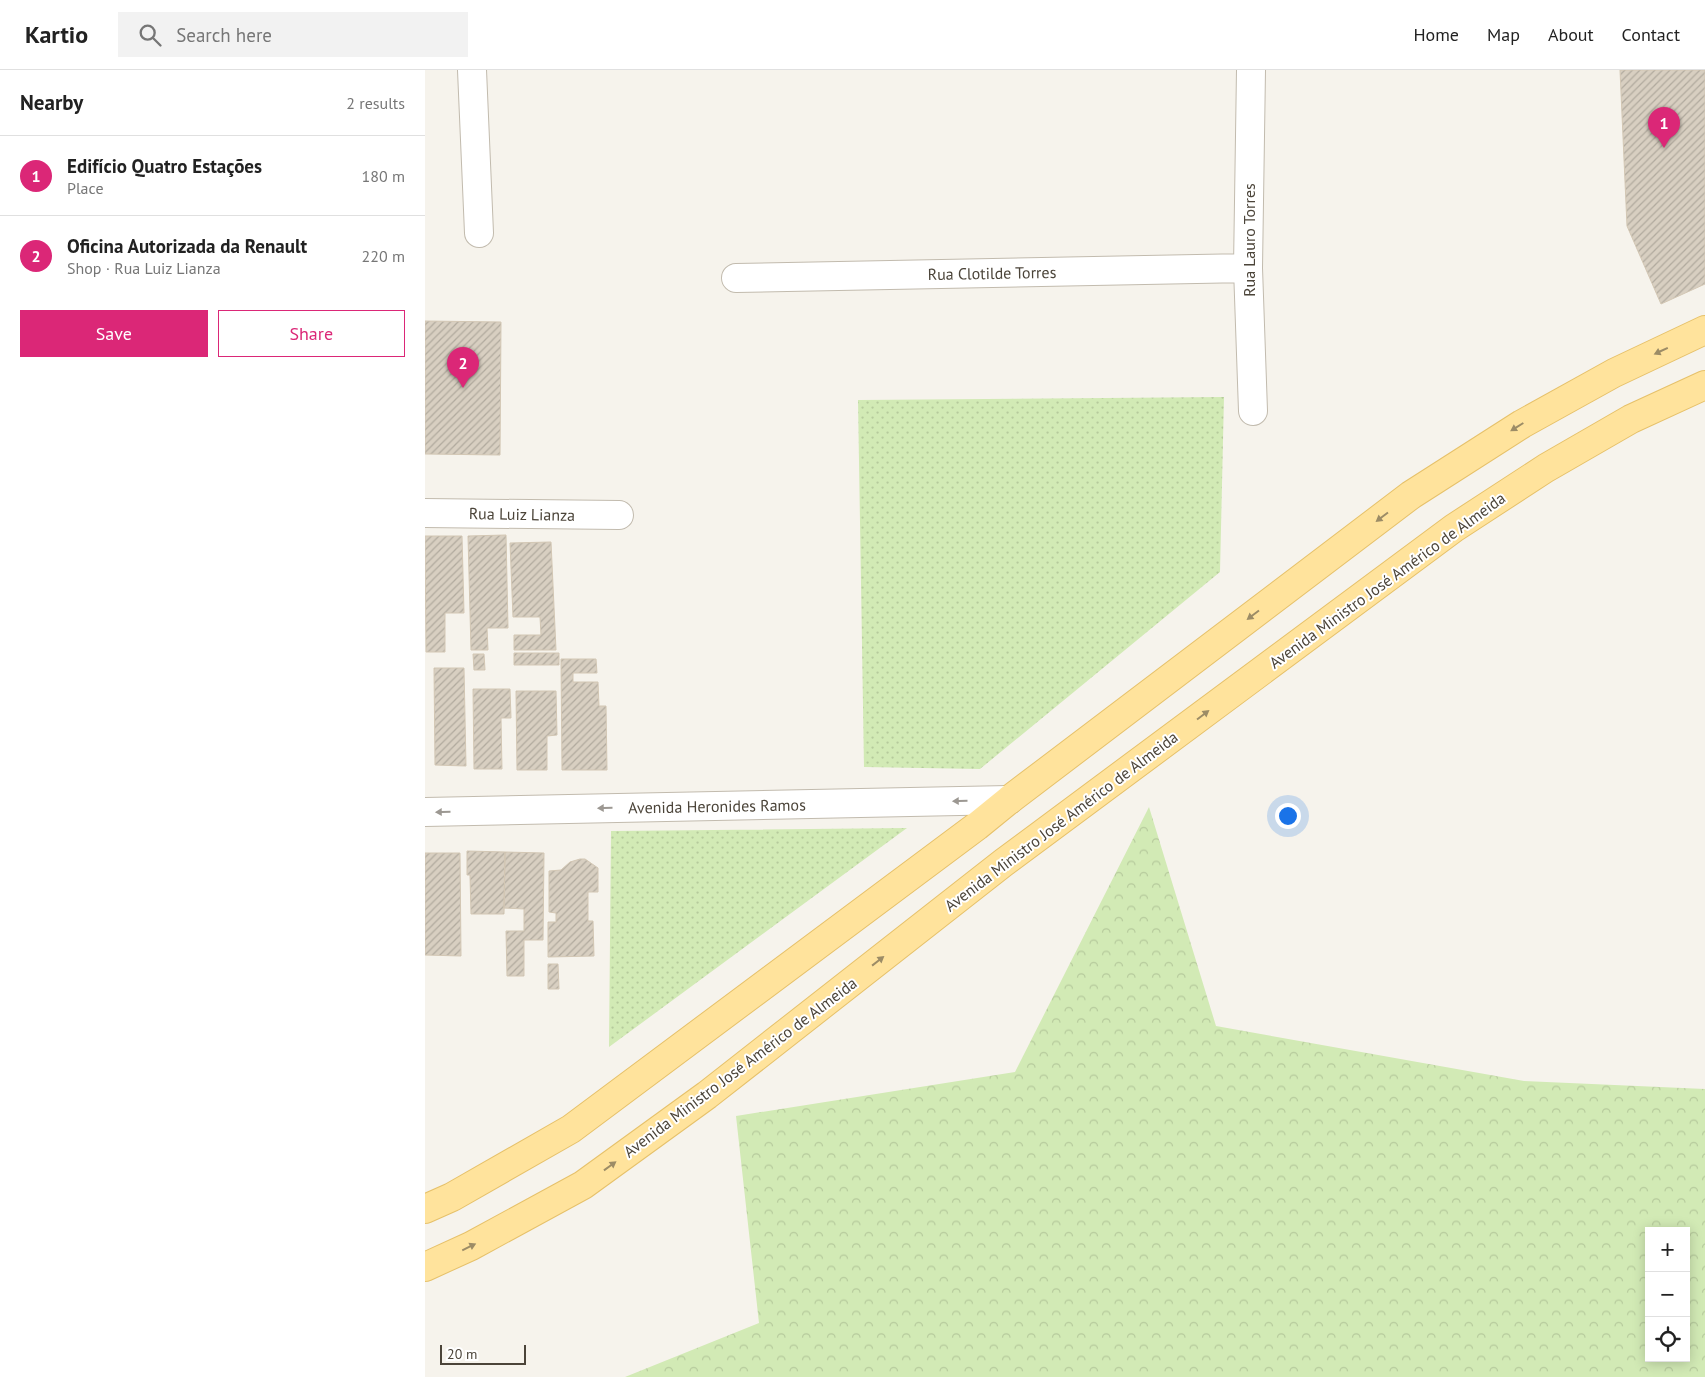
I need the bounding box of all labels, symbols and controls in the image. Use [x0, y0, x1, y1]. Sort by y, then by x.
search box [118, 12, 468, 57]
text: Kartio [25, 19, 88, 50]
icon: search [136, 21, 164, 49]
text: Search here [176, 23, 272, 47]
text: Home [1413, 23, 1459, 46]
text: Map [1487, 23, 1520, 46]
text: About [1548, 23, 1594, 46]
text: Contact [1622, 23, 1680, 46]
text: Nearby [20, 89, 83, 116]
text: 2 results [346, 93, 405, 113]
pin: 1 [1648, 107, 1680, 148]
text: Edifício Quatro Estações [67, 154, 262, 178]
text: 1 [31, 166, 41, 186]
text: 180 m [362, 166, 405, 186]
text: Place [67, 178, 104, 198]
street label: Rua Lauro Torres [1239, 183, 1259, 297]
text: Oficina Autorizada da Renault [67, 234, 307, 258]
text: 2 [31, 246, 41, 266]
text: 220 m [362, 246, 405, 266]
text: Shop · Rua Luiz Lianza [67, 258, 221, 278]
street label: Rua Clotilde Torres [928, 262, 1057, 284]
button: Save [20, 310, 208, 357]
button: Share [218, 310, 405, 357]
pin: 2 [447, 347, 479, 388]
one-way arrow [1654, 348, 1668, 356]
one-way arrow [1511, 423, 1524, 432]
street label: Avenida Ministro José Américo de Almeida [1265, 488, 1509, 672]
street label: Rua Luiz Lianza [469, 503, 575, 525]
one-way arrow [1375, 512, 1389, 522]
one-way arrow [1246, 610, 1260, 620]
one-way arrow [1196, 709, 1209, 720]
street label: Avenida Ministro José Américo de Almeida [940, 727, 1182, 915]
street label: Avenida Heronides Ramos [628, 794, 806, 818]
one-way arrow [952, 797, 968, 805]
your location [1275, 803, 1301, 829]
one-way arrow [597, 805, 613, 813]
one-way arrow [434, 808, 450, 816]
one-way arrow [871, 955, 884, 966]
street label: Avenida Ministro José Américo de Almeida [619, 973, 861, 1161]
one-way arrow [603, 1161, 617, 1171]
map controls [1645, 1227, 1690, 1362]
button: + [1645, 1227, 1690, 1272]
one-way arrow [462, 1243, 477, 1251]
button: − [1645, 1272, 1690, 1317]
button: locate [1645, 1317, 1690, 1362]
scale bar [440, 1342, 526, 1365]
text: 20 m [447, 1345, 477, 1363]

